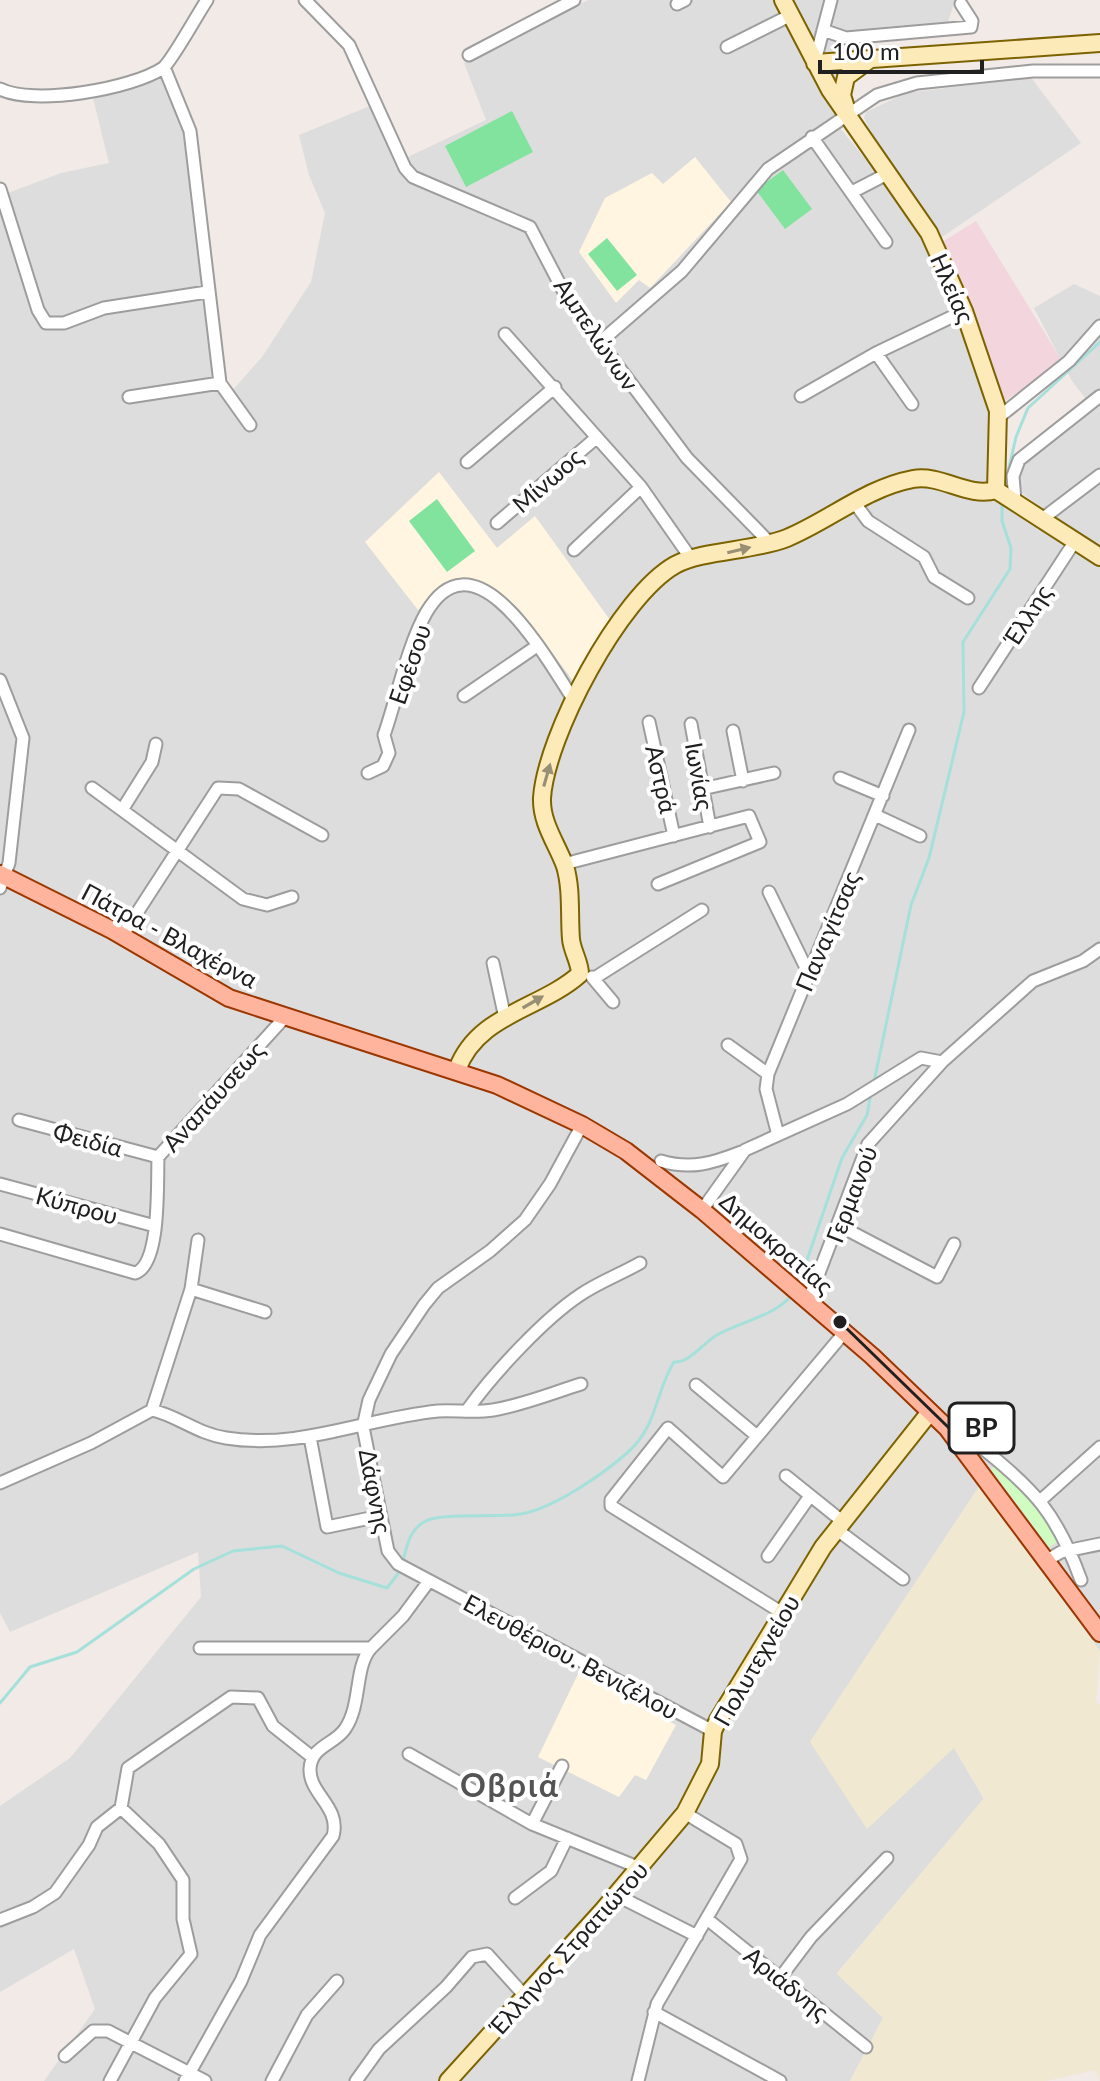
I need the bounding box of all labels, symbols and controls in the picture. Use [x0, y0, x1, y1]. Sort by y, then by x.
scale bar [820, 24, 982, 74]
text: 100 m [832, 36, 900, 65]
street label: Ηλείας [925, 249, 981, 327]
street label: Αμπελώνων [549, 272, 645, 396]
street label: Μίνωος [506, 442, 588, 518]
one-way arrow [727, 543, 752, 556]
street label: Έλλης [997, 579, 1057, 651]
street label: Εφέσου [382, 620, 436, 708]
street label: Ιωνίας [680, 740, 720, 812]
street label: Αστρά [640, 742, 684, 817]
one-way arrow [541, 762, 554, 786]
street label: Παναγίτσας [789, 867, 865, 995]
street label: Πάτρα - Βλαχέρνα [77, 876, 263, 994]
one-way arrow [522, 995, 544, 1009]
street label: Αναπάυσεως [156, 1035, 270, 1157]
street label: Φειδία [50, 1116, 127, 1162]
street label: Γερμανού [819, 1142, 883, 1246]
street label: Κύπρου [33, 1180, 121, 1230]
street label: Δημοκρατίας [714, 1186, 840, 1300]
callout: BP [949, 1403, 1014, 1453]
text: BP [964, 1411, 998, 1443]
street label: Δάφνης [354, 1446, 398, 1536]
street label: Ελευθέριου. Βενιζέλου [459, 1587, 683, 1725]
street label: Πολυτεχνείου [707, 1589, 805, 1731]
district label: Οβριά [460, 1765, 560, 1804]
street label: Έλληνος Στρατιώτου [482, 1855, 654, 2041]
street label: Αριάδνης [739, 1940, 835, 2026]

